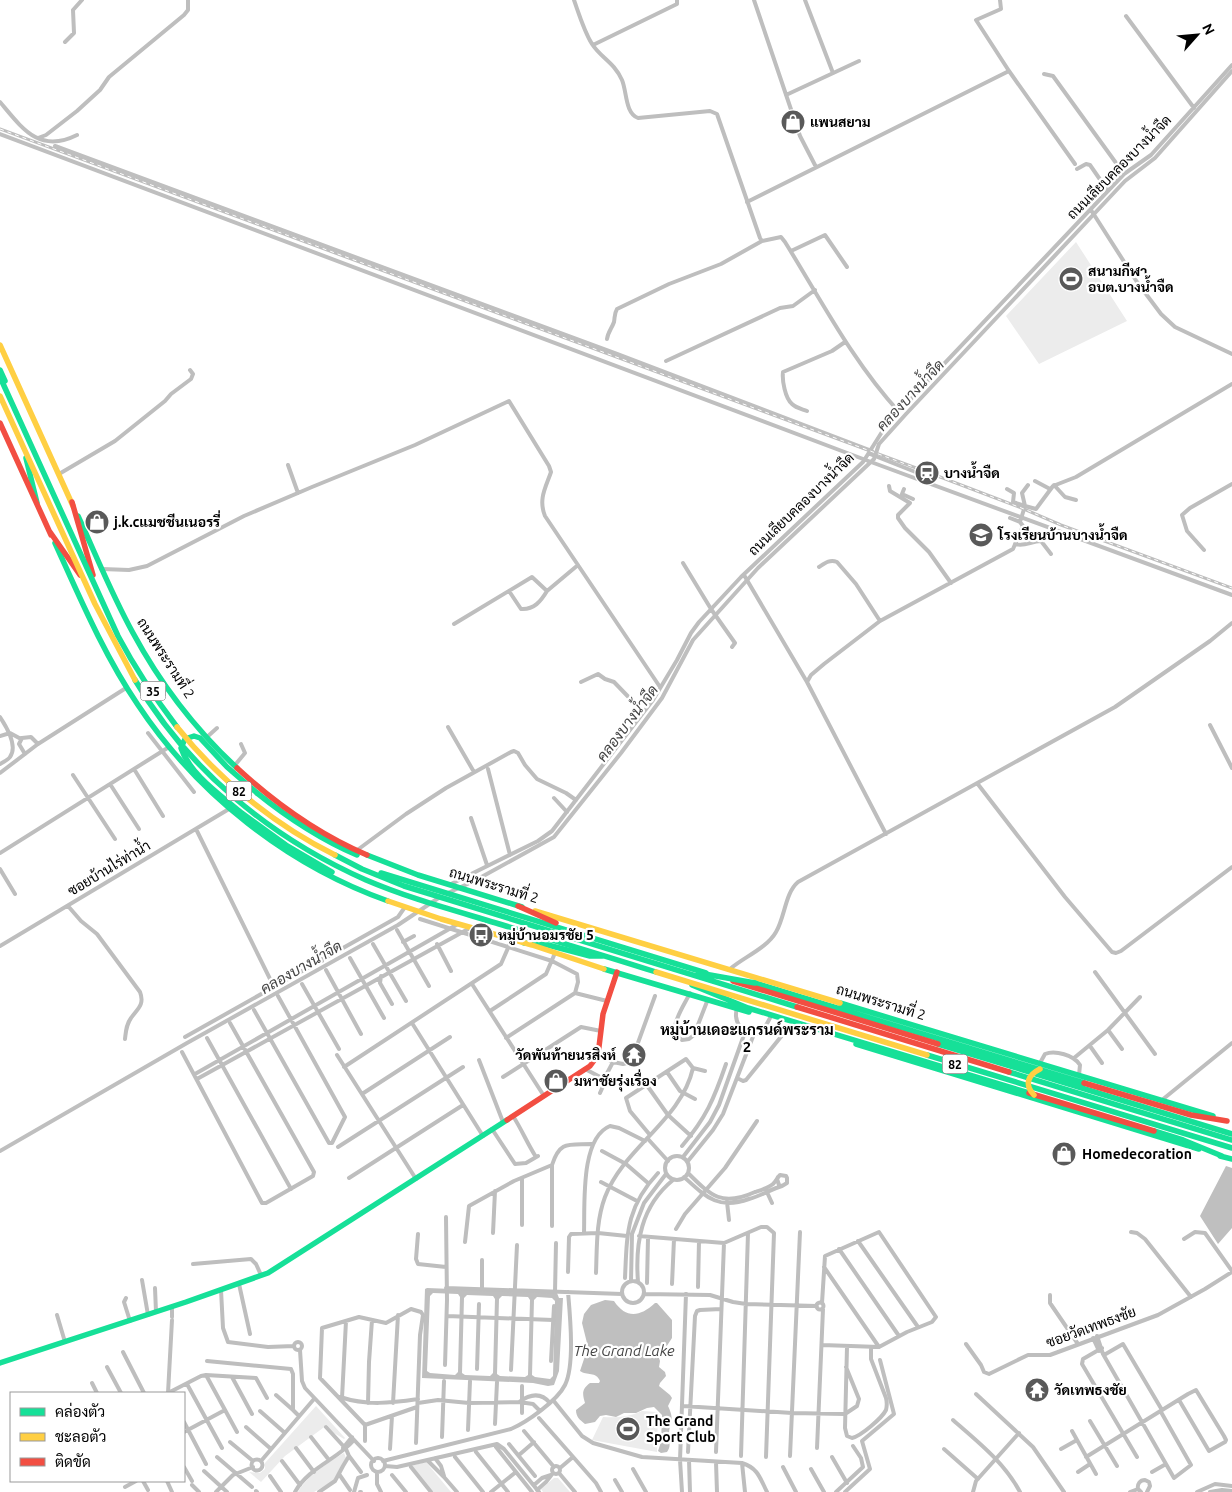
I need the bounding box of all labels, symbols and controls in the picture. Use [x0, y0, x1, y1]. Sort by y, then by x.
north arrow [1172, 10, 1222, 60]
text: N [1199, 21, 1218, 37]
shop icon: แพนสยาม [780, 109, 806, 135]
street label: ถนนเลียบคลองบางน้ำจืด [1061, 109, 1174, 222]
place label: แพนสยาม [810, 114, 871, 130]
place label: สนามกีฬา อบต.บางน้ำจืด [1088, 262, 1174, 295]
sports icon: สนามกีฬา อบต.บางน้ำจืด [1058, 266, 1084, 292]
water label: คลองบางน้ำจืด [870, 353, 947, 434]
street label: ถนนเลียบคลองบางน้ำจืด [742, 447, 857, 559]
station icon: บางน้ำจืด [914, 460, 940, 486]
place label: บางน้ำจืด [944, 461, 1000, 481]
shop icon: j.k.cแมชชีนเนอรรี่ [84, 509, 110, 535]
place label: j.k.cแมชชีนเนอรรี่ [113, 510, 221, 530]
school or university icon: โรงเรียนบ้านบางนํ้าจืด [968, 522, 994, 548]
place label: โรงเรียนบ้านบางนํ้าจืด [997, 523, 1128, 543]
street label: ถนนพระรามที่ 2 [134, 613, 201, 701]
water label: คลองบางน้ำจืด [590, 679, 661, 765]
road number: 35 [140, 681, 166, 700]
road number: 82 [226, 781, 252, 800]
street label: ซอยบ้านไร่ท่าน้ำ [63, 834, 153, 899]
street label: ถนนพระรามที่ 2 [447, 860, 542, 906]
bus stop icon: หมู่บ้านอมรชัย 5 [468, 922, 494, 948]
place label: หมู่บ้านอมรชัย 5 [498, 927, 594, 946]
water label: คลองบางน้ำจืด [255, 933, 345, 997]
street label: ถนนพระรามที่ 2 [834, 977, 929, 1023]
district label: หมู่บ้านเดอะแกรนด์พระราม 2 [660, 1020, 834, 1055]
temple icon: วัดพันท้ายนรสิงห์ [621, 1042, 647, 1068]
place label: วัดพันท้ายนรสิงห์ [515, 1046, 617, 1063]
road number: 82 [942, 1054, 968, 1074]
shop icon: มหาชัยรุ่งเรื่อง [543, 1068, 569, 1094]
place label: มหาชัยรุ่งเรื่อง [574, 1069, 657, 1092]
shop icon: Homedecoration [1051, 1141, 1077, 1167]
place label: Homedecoration [1082, 1146, 1192, 1162]
street label: ซอยวัดเทพธงชัย [1044, 1303, 1138, 1351]
water label: The Grand Lake [573, 1342, 675, 1359]
temple icon: วัดเทพธงชัย [1024, 1377, 1050, 1403]
place label: วัดเทพธงชัย [1054, 1382, 1127, 1398]
legend [10, 1392, 185, 1482]
text: คล่องตัว [55, 1402, 105, 1420]
place label: The Grand Sport Club [646, 1413, 716, 1445]
sports icon: The Grand Sport Club [615, 1416, 641, 1442]
text: ชะลอตัว [55, 1428, 106, 1445]
text: ติดขัด [55, 1453, 91, 1470]

